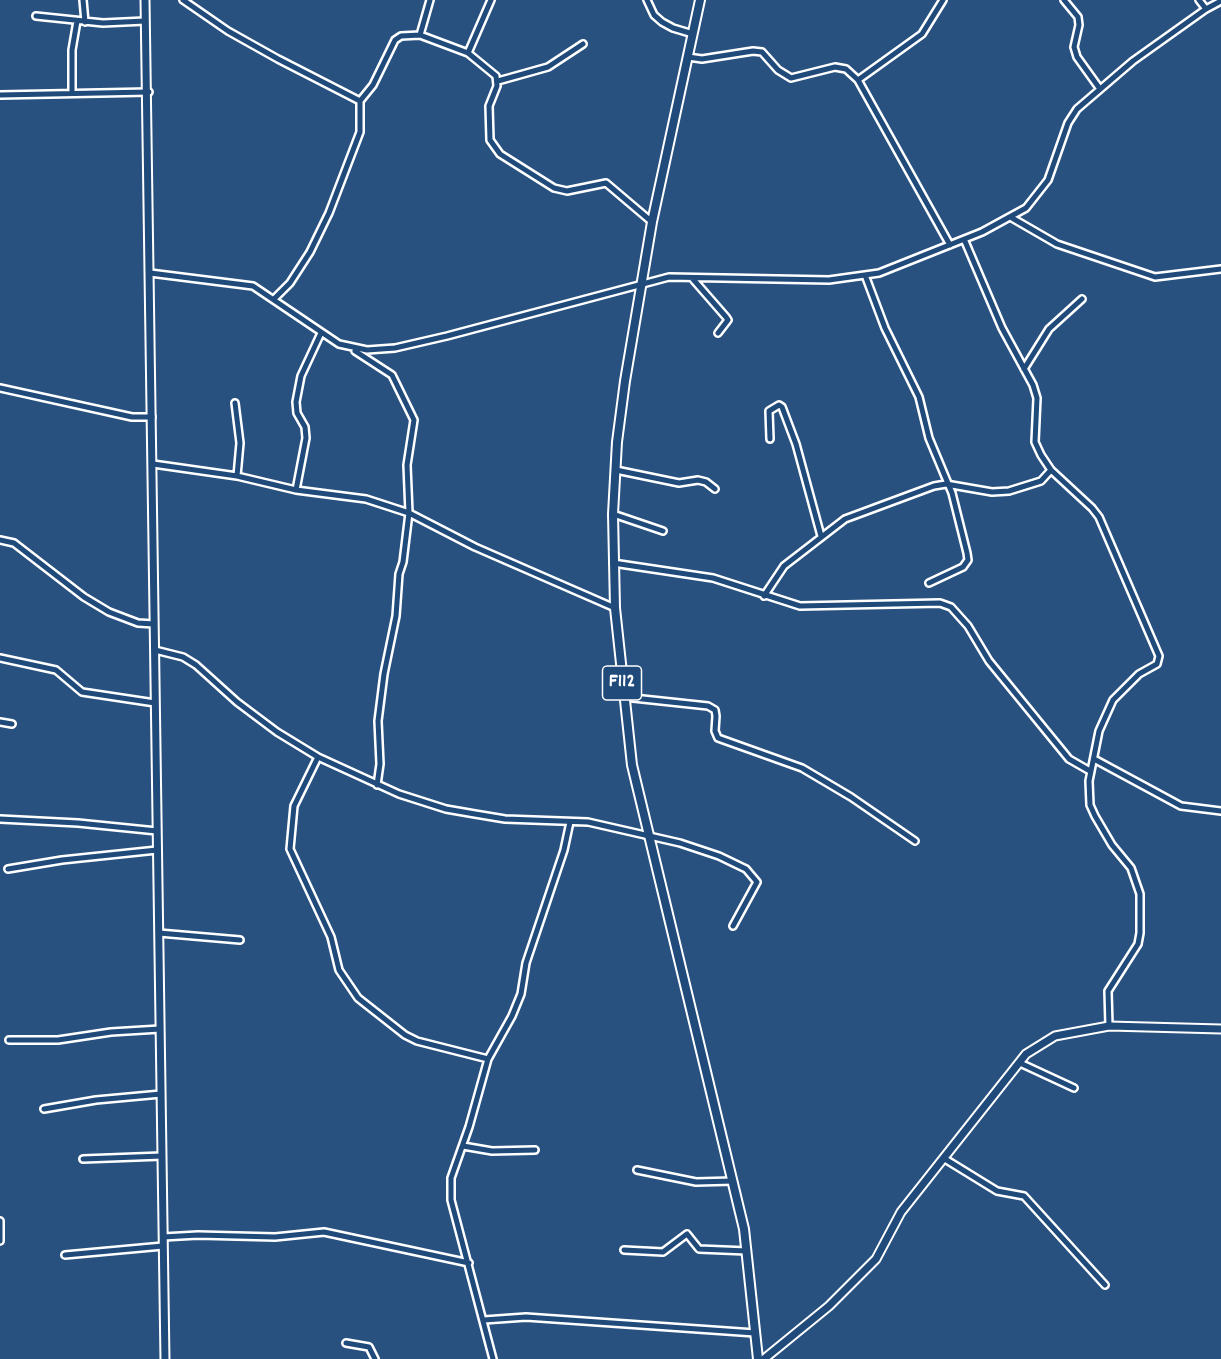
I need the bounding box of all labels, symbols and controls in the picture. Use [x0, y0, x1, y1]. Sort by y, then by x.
road number: F112 [602, 666, 642, 700]

